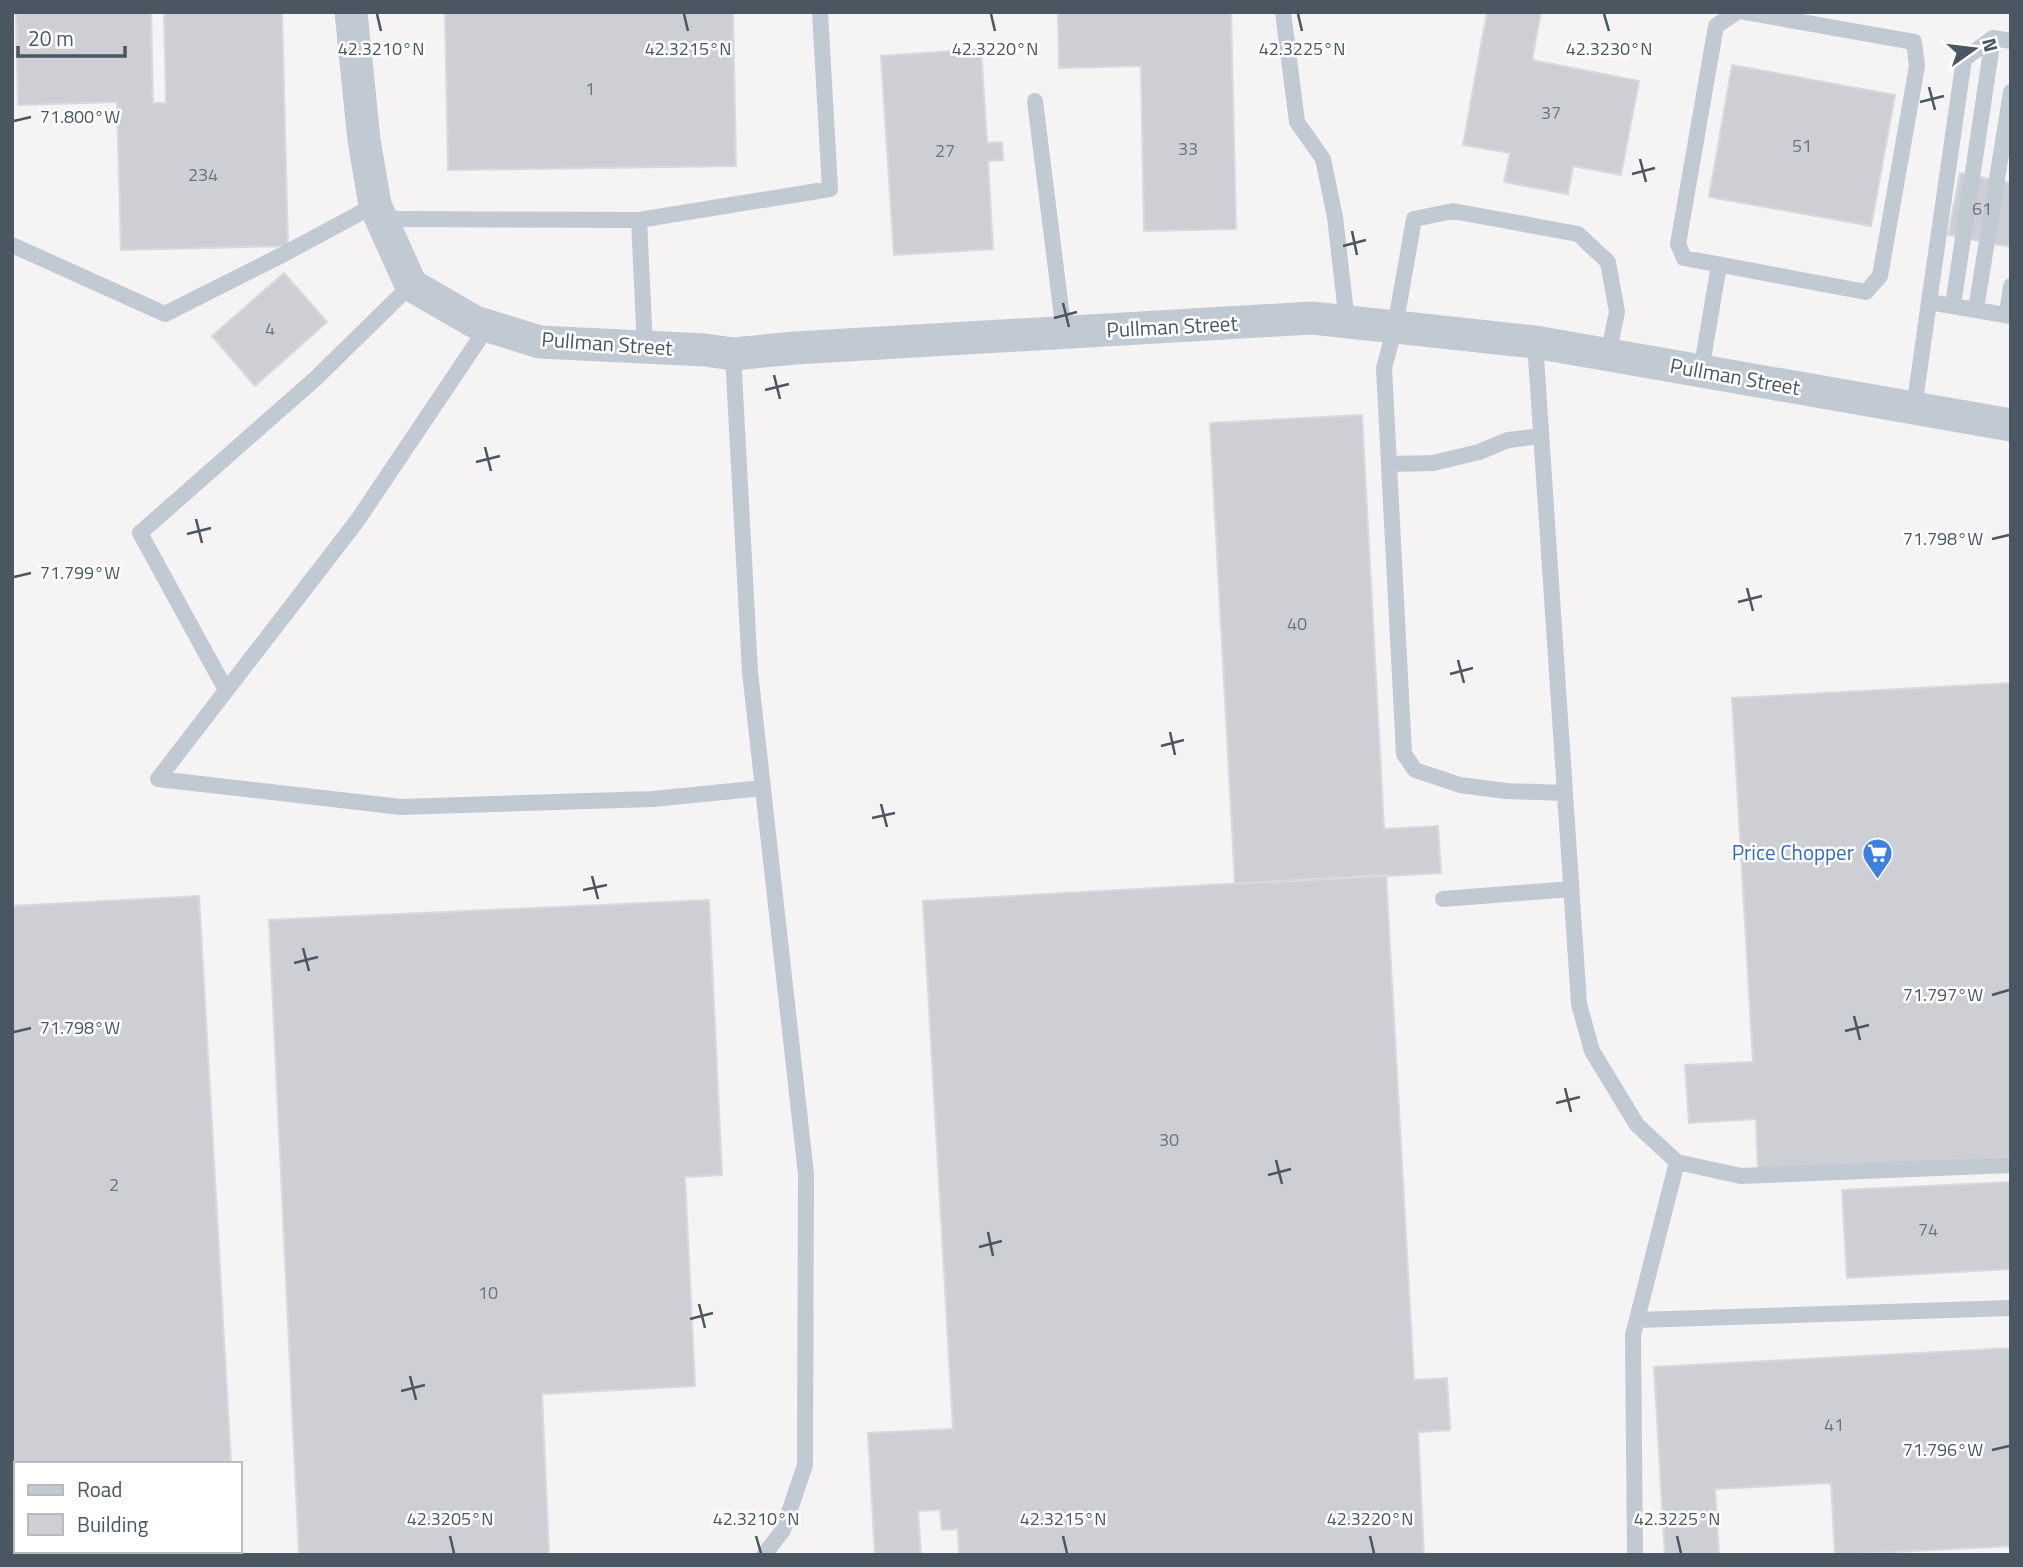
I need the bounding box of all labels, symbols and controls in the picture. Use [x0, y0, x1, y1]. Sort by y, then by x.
scale bar [18, 14, 124, 58]
north arrow [1939, 14, 2009, 84]
text: 20 m [28, 22, 74, 54]
text: 42.3210°N [338, 35, 424, 62]
text: 42.3215°N [645, 35, 731, 62]
text: 42.3220°N [952, 35, 1038, 62]
text: 42.3225°N [1259, 35, 1345, 62]
text: 42.3230°N [1566, 35, 1652, 62]
text: N [1975, 35, 2007, 55]
house number: 1 [585, 75, 595, 102]
house number: 37 [1541, 99, 1561, 126]
text: 71.800°W [40, 103, 120, 130]
house number: 51 [1792, 132, 1812, 159]
house number: 33 [1178, 135, 1198, 162]
house number: 27 [935, 137, 955, 164]
house number: 234 [188, 161, 218, 188]
house number: 61 [1972, 195, 1992, 222]
street label: Pullman Street [1105, 307, 1239, 345]
house number: 4 [265, 315, 275, 342]
street label: Pullman Street [540, 322, 674, 364]
street label: Pullman Street [1668, 349, 1803, 403]
text: 71.798°W [1903, 525, 1983, 552]
text: 71.799°W [40, 559, 120, 586]
house number: 40 [1287, 610, 1307, 637]
place label: Price Chopper [1732, 836, 1854, 868]
supermarket icon: Price Chopper [1860, 836, 1894, 880]
text: 71.797°W [1903, 981, 1983, 1008]
text: 71.798°W [40, 1014, 120, 1041]
house number: 30 [1159, 1126, 1179, 1153]
house number: 2 [109, 1171, 119, 1198]
house number: 74 [1918, 1216, 1938, 1243]
house number: 10 [478, 1279, 498, 1306]
house number: 41 [1824, 1411, 1844, 1438]
text: 71.796°W [1903, 1436, 1983, 1463]
legend [14, 1462, 242, 1553]
text: Road [77, 1473, 122, 1505]
text: 42.3205°N [407, 1505, 493, 1532]
text: 42.3210°N [713, 1505, 799, 1532]
text: 42.3215°N [1020, 1505, 1106, 1532]
text: 42.3220°N [1327, 1505, 1413, 1532]
text: 42.3225°N [1634, 1505, 1720, 1532]
text: Building [77, 1508, 149, 1540]

